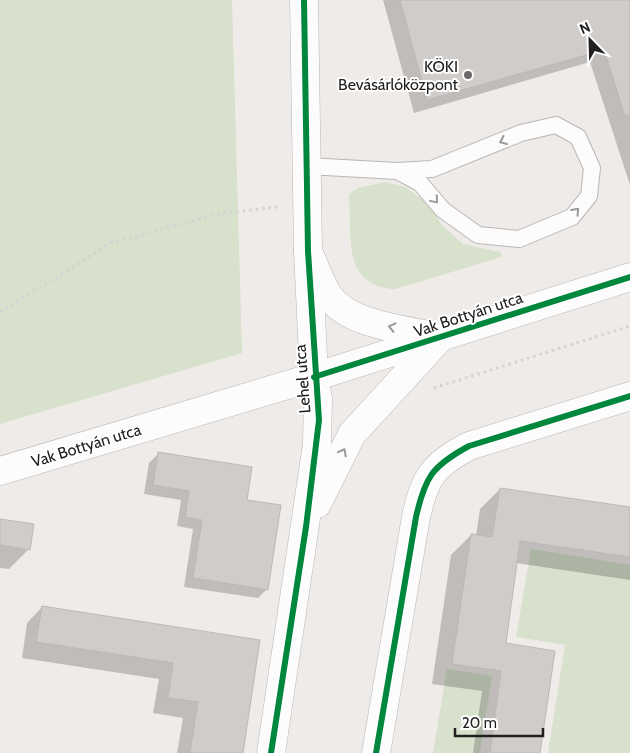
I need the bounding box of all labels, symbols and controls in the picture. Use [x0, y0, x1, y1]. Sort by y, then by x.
north arrow [565, 15, 615, 65]
text: N [577, 18, 593, 38]
place label: KÖKI Bevásárlóközpont [338, 57, 459, 94]
marker: KÖKI Bevásárlóközpont [462, 69, 474, 81]
one-way arrow [499, 134, 508, 145]
one-way arrow [429, 194, 438, 203]
one-way arrow [571, 208, 580, 217]
street label: Vak Bottyán utca [411, 288, 525, 341]
one-way arrow [388, 322, 397, 333]
street label: Lehel utca [291, 344, 314, 414]
street label: Vak Bottyán utca [29, 420, 143, 471]
one-way arrow [337, 448, 347, 457]
scale bar [455, 706, 542, 738]
text: 20 m [462, 714, 497, 732]

